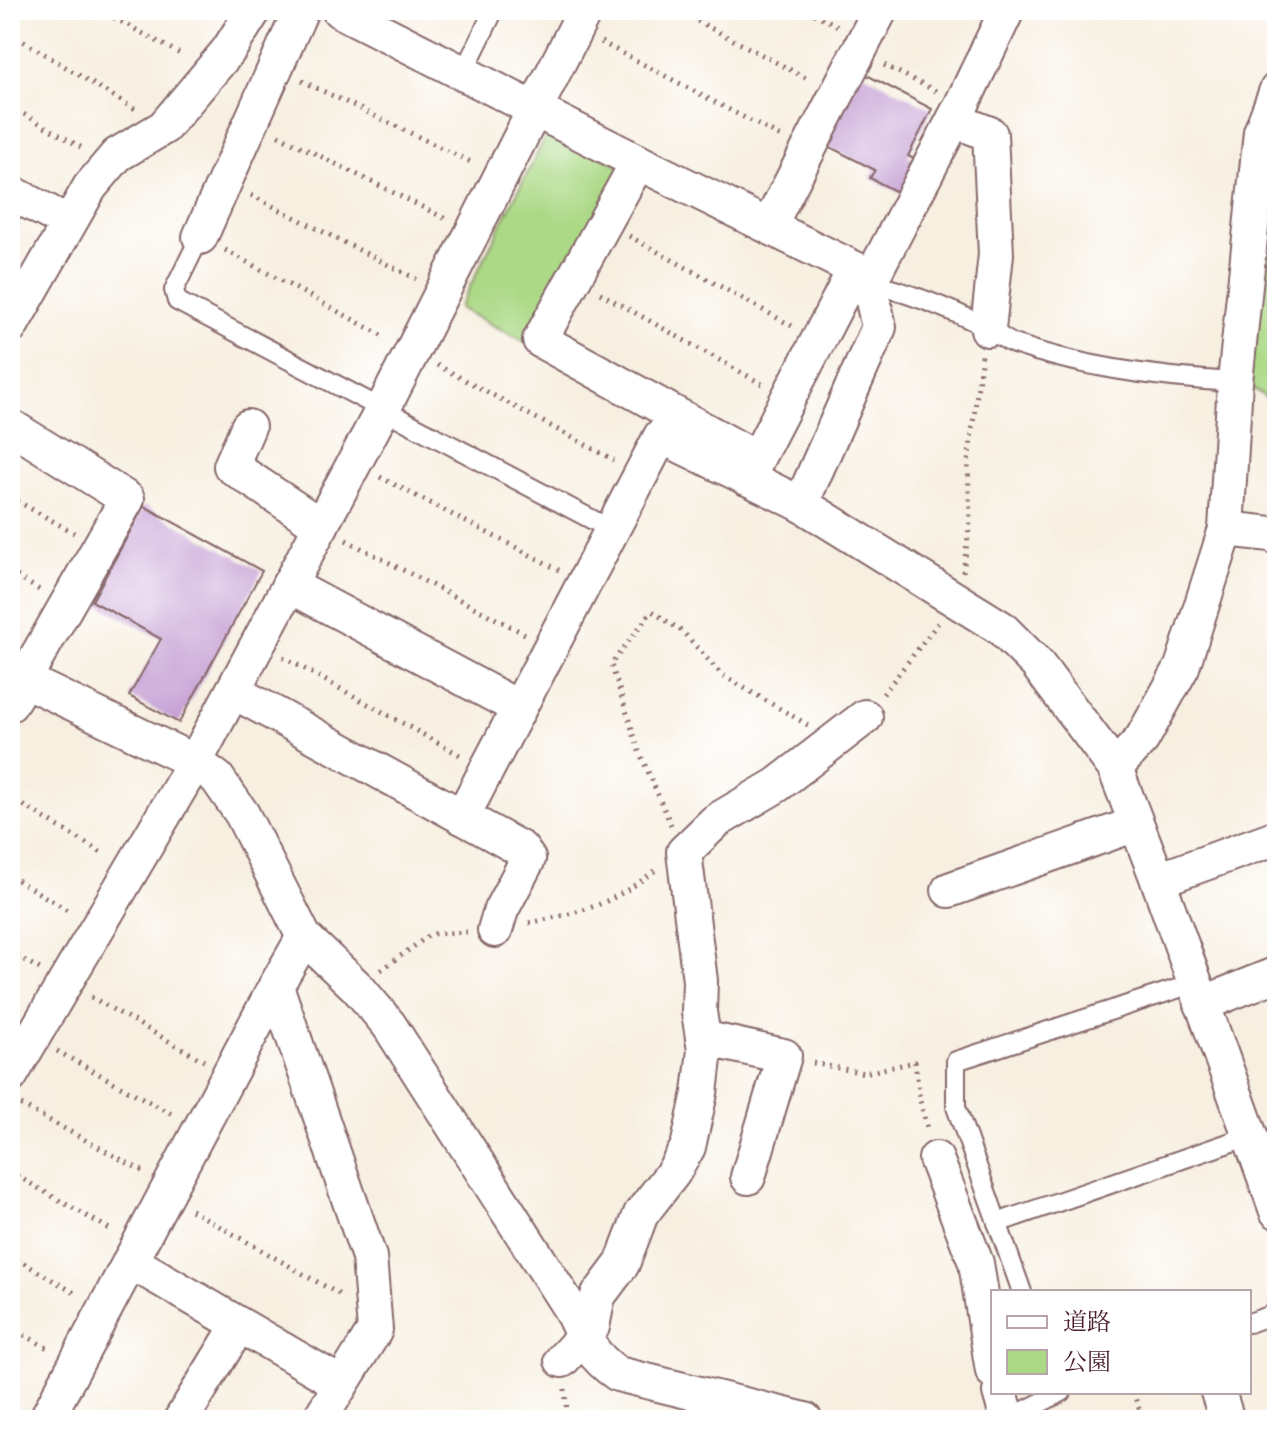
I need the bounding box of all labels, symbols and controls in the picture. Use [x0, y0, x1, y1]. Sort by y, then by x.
legend [991, 1290, 1251, 1394]
text: 道路 [1063, 1308, 1111, 1338]
text: 公園 [1063, 1348, 1111, 1378]

